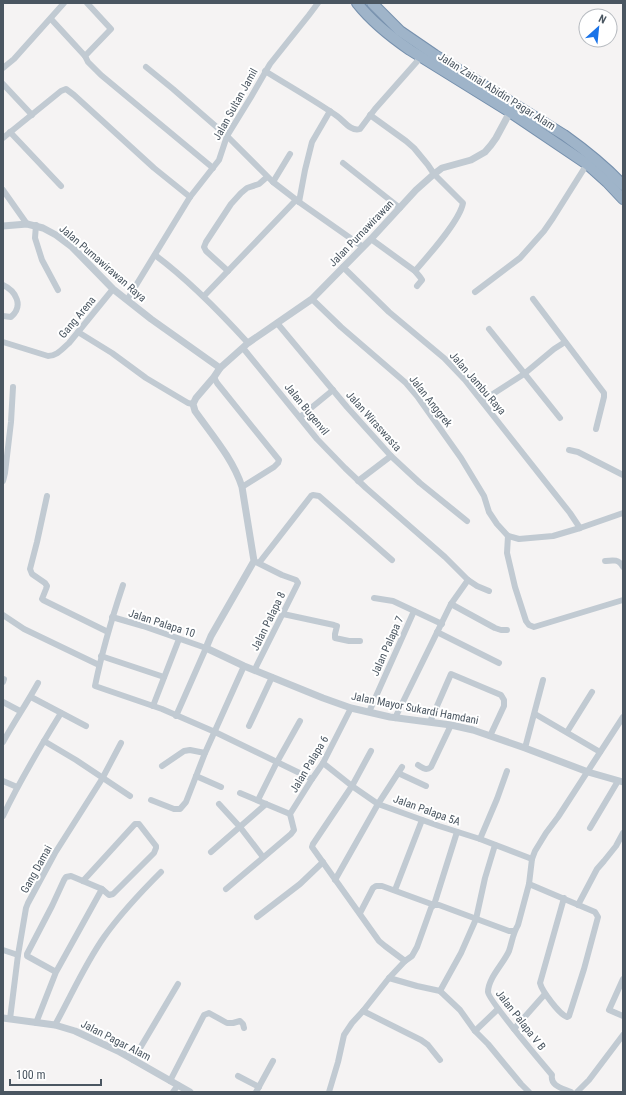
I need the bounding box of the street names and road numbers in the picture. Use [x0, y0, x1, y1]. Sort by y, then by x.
street label: Jalan Zainal Abidin Pagar Alam [436, 50, 558, 133]
street label: Jalan Sultan Jamil [210, 66, 261, 142]
street label: Jalan Purnawirawan [326, 197, 396, 269]
street label: Jalan Purnawirawan Raya [57, 222, 149, 305]
street label: Gang Arena [56, 294, 99, 341]
street label: Jalan Jambu Raya [447, 349, 508, 417]
street label: Jalan Anggrek [406, 373, 455, 430]
street label: Jalan Bugenvil [282, 381, 332, 438]
street label: Jalan Wiraswasta [343, 389, 404, 454]
street label: Jalan Palapa 8 [249, 590, 288, 653]
street label: Jalan Palapa 10 [127, 607, 197, 640]
street label: Jalan Palapa 7 [369, 614, 406, 678]
street label: Jalan Mayor Sukardi Hamdani [350, 690, 480, 727]
street label: Jalan Palapa 6 [287, 733, 331, 795]
street label: Jalan Palapa 5A [392, 792, 463, 829]
street label: Gang Damai [18, 843, 55, 895]
street label: Jalan Palapa V B [493, 987, 548, 1053]
street label: Jalan Pagar Alam [79, 1017, 153, 1064]

